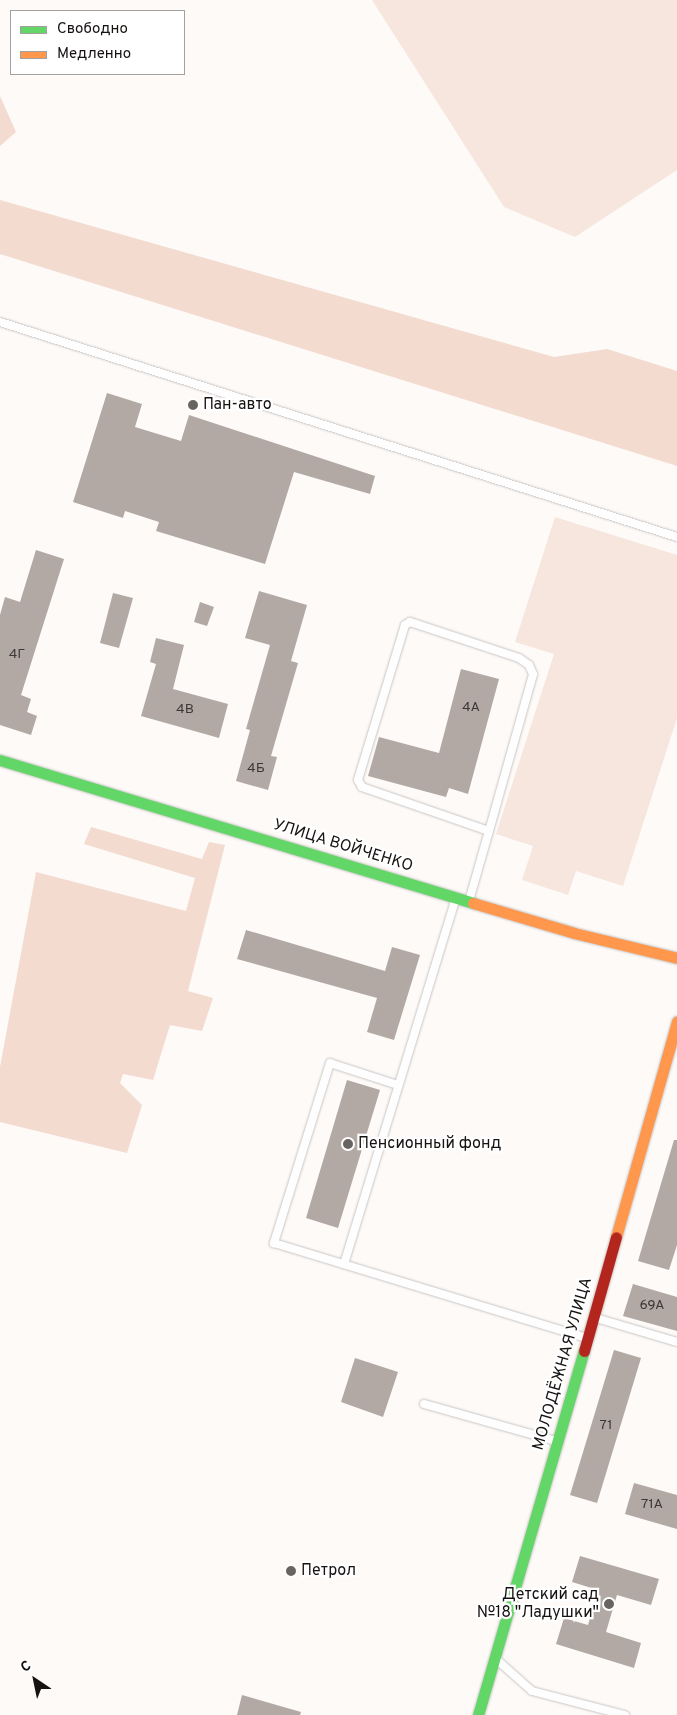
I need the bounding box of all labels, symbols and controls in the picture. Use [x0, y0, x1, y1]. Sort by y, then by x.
legend [10, 10, 185, 75]
text: Свободно [57, 20, 128, 39]
text: Медленно [57, 45, 131, 64]
place label: Пан-авто [203, 395, 272, 415]
marker: Пан-авто [187, 399, 199, 411]
house number: 4Г [9, 647, 25, 663]
house number: 4А [462, 700, 480, 716]
house number: 4В [176, 702, 194, 718]
house number: 4Б [247, 761, 265, 777]
street label: УЛИЦА ВОЙЧЕНКО [271, 816, 415, 876]
place label: Пенсионный фонд [358, 1134, 501, 1154]
marker: Пенсионный фонд [342, 1138, 354, 1150]
street label: МОЛОДЁЖНАЯ УЛИЦА [529, 1275, 597, 1453]
house number: 69А [639, 1298, 665, 1314]
house number: 71 [600, 1418, 612, 1434]
house number: 71А [641, 1497, 663, 1513]
place label: Петрол [301, 1561, 356, 1581]
marker: Петрол [285, 1565, 297, 1577]
place label: Детский сад №18 "Ладушки" [477, 1585, 599, 1623]
marker: Детский сад №18 "Ладушки" [603, 1598, 615, 1610]
north arrow [10, 1655, 60, 1705]
text: С [18, 1658, 35, 1677]

